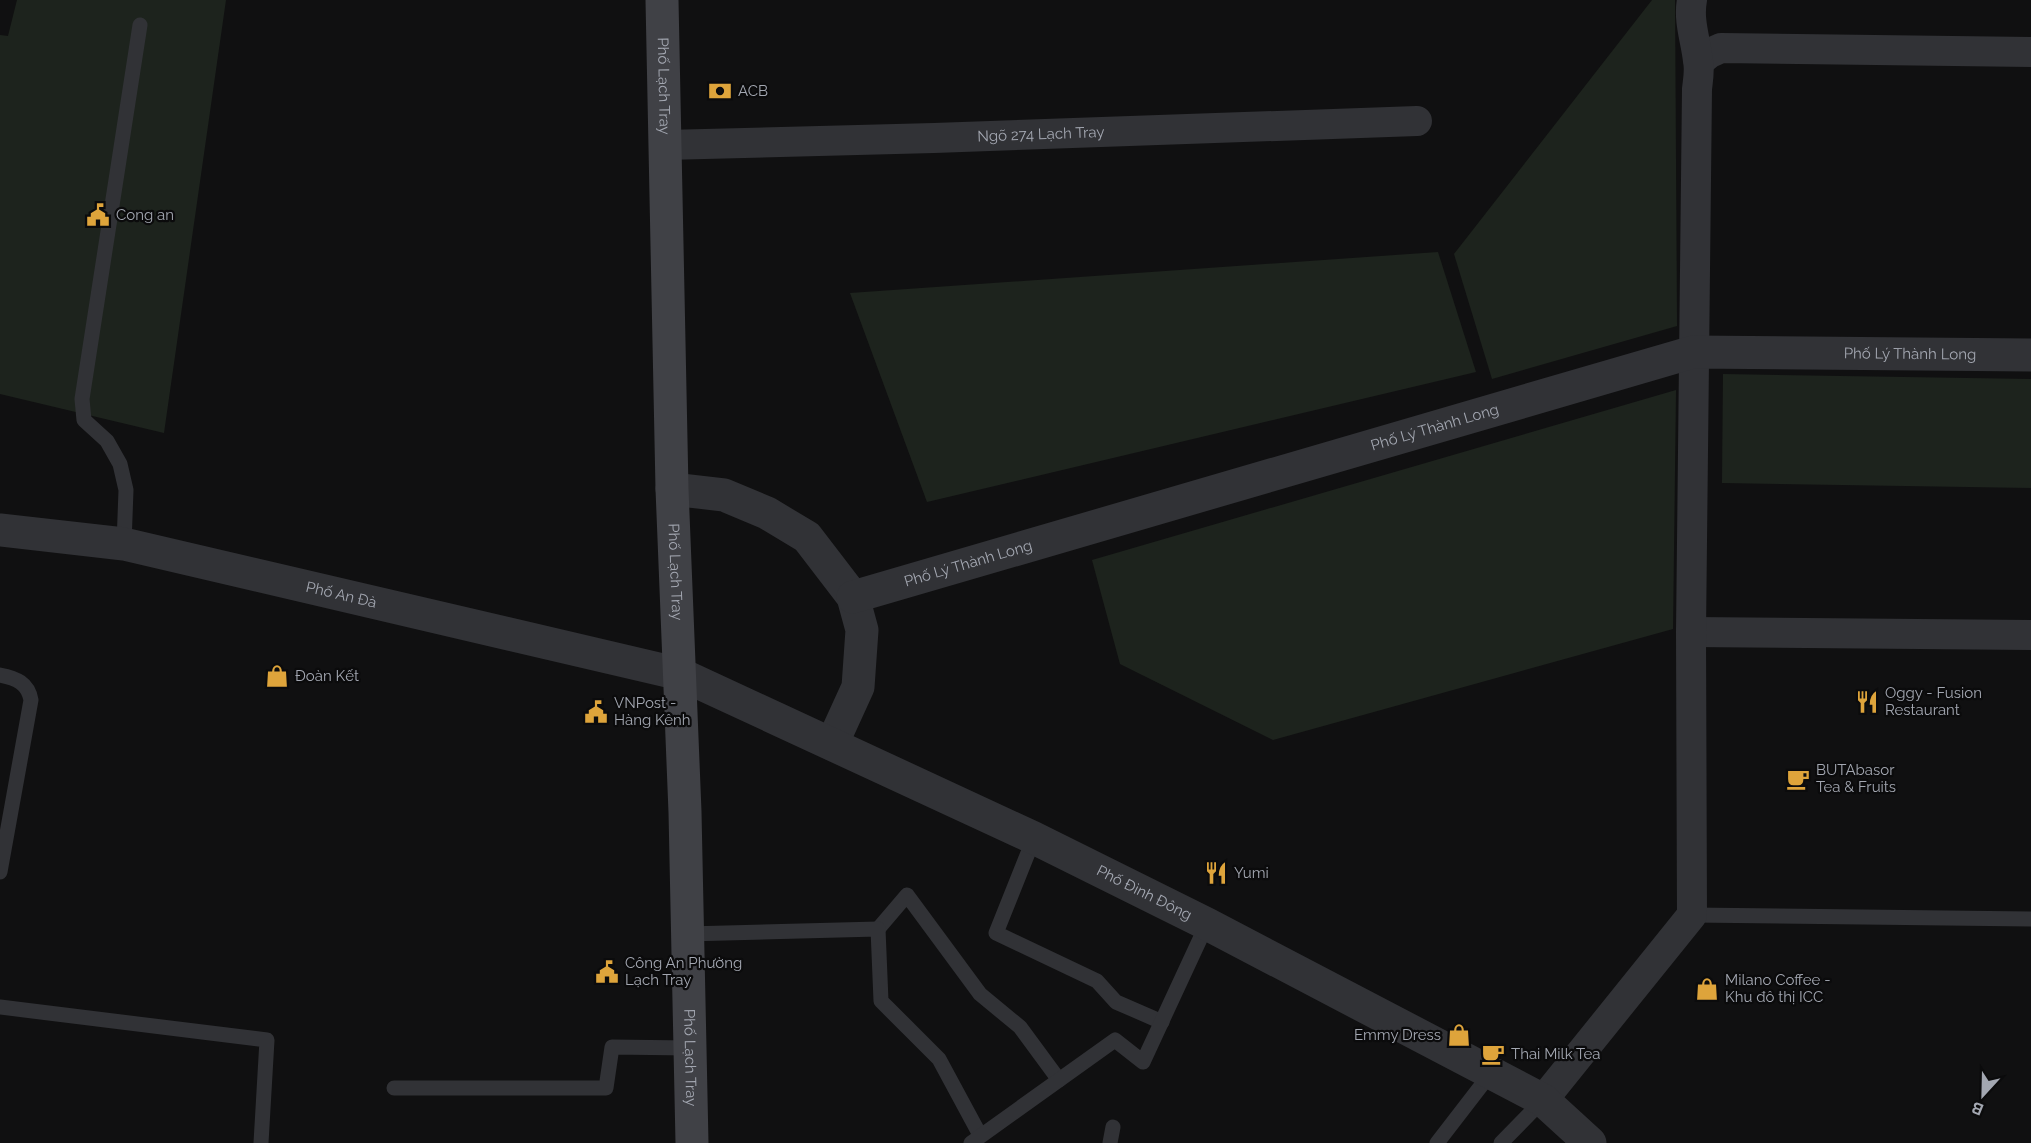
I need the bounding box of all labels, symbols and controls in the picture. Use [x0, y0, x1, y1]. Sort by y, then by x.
street label: Phố Lạch Tray [654, 37, 674, 135]
bank icon: ACB [707, 78, 733, 104]
place label: ACB [738, 82, 768, 100]
street label: Ngõ 274 Lạch Tray [977, 123, 1105, 145]
public building icon: Cong an [85, 202, 111, 228]
place label: Cong an [116, 206, 174, 224]
street label: Phố Lý Thành Long [1844, 344, 1976, 364]
street label: Phố Lý Thành Long [1369, 400, 1501, 455]
street label: Phố Lạch Tray [664, 523, 686, 621]
street label: Phố Lý Thành Long [902, 536, 1034, 591]
street label: Phố An Đà [304, 578, 378, 612]
shop icon: Đoàn Kết [264, 663, 290, 689]
place label: Đoàn Kết [295, 667, 359, 685]
place label: Oggy - Fusion Restaurant [1885, 684, 1982, 719]
restaurant icon: Oggy - Fusion Restaurant [1854, 689, 1880, 715]
place label: VNPost - Hàng Kênh [614, 694, 691, 729]
public building icon: VNPost - Hàng Kênh [583, 699, 609, 725]
place label: BUTAbasor Tea & Fruits [1816, 761, 1896, 796]
cafe icon: BUTAbasor Tea & Fruits [1785, 766, 1811, 792]
restaurant icon: Yumi [1203, 860, 1229, 886]
street label: Phố Đình Đông [1094, 862, 1195, 924]
place label: Yumi [1234, 864, 1269, 882]
place label: Công An Phường Lạch Tray [625, 954, 742, 989]
public building icon: Công An Phường Lạch Tray [594, 959, 620, 985]
place label: Milano Coffee - Khu đô thị ICC [1725, 971, 1831, 1006]
shop icon: Milano Coffee - Khu đô thị ICC [1694, 976, 1720, 1002]
street label: Phố Lạch Tray [680, 1009, 700, 1106]
shop icon: Emmy Dress [1446, 1022, 1472, 1048]
place label: Emmy Dress [1354, 1026, 1441, 1044]
cafe icon: Thai Milk Tea [1480, 1041, 1506, 1067]
place label: Thai Milk Tea [1511, 1045, 1600, 1063]
north arrow [1953, 1065, 2013, 1125]
text: B [1969, 1098, 1986, 1119]

